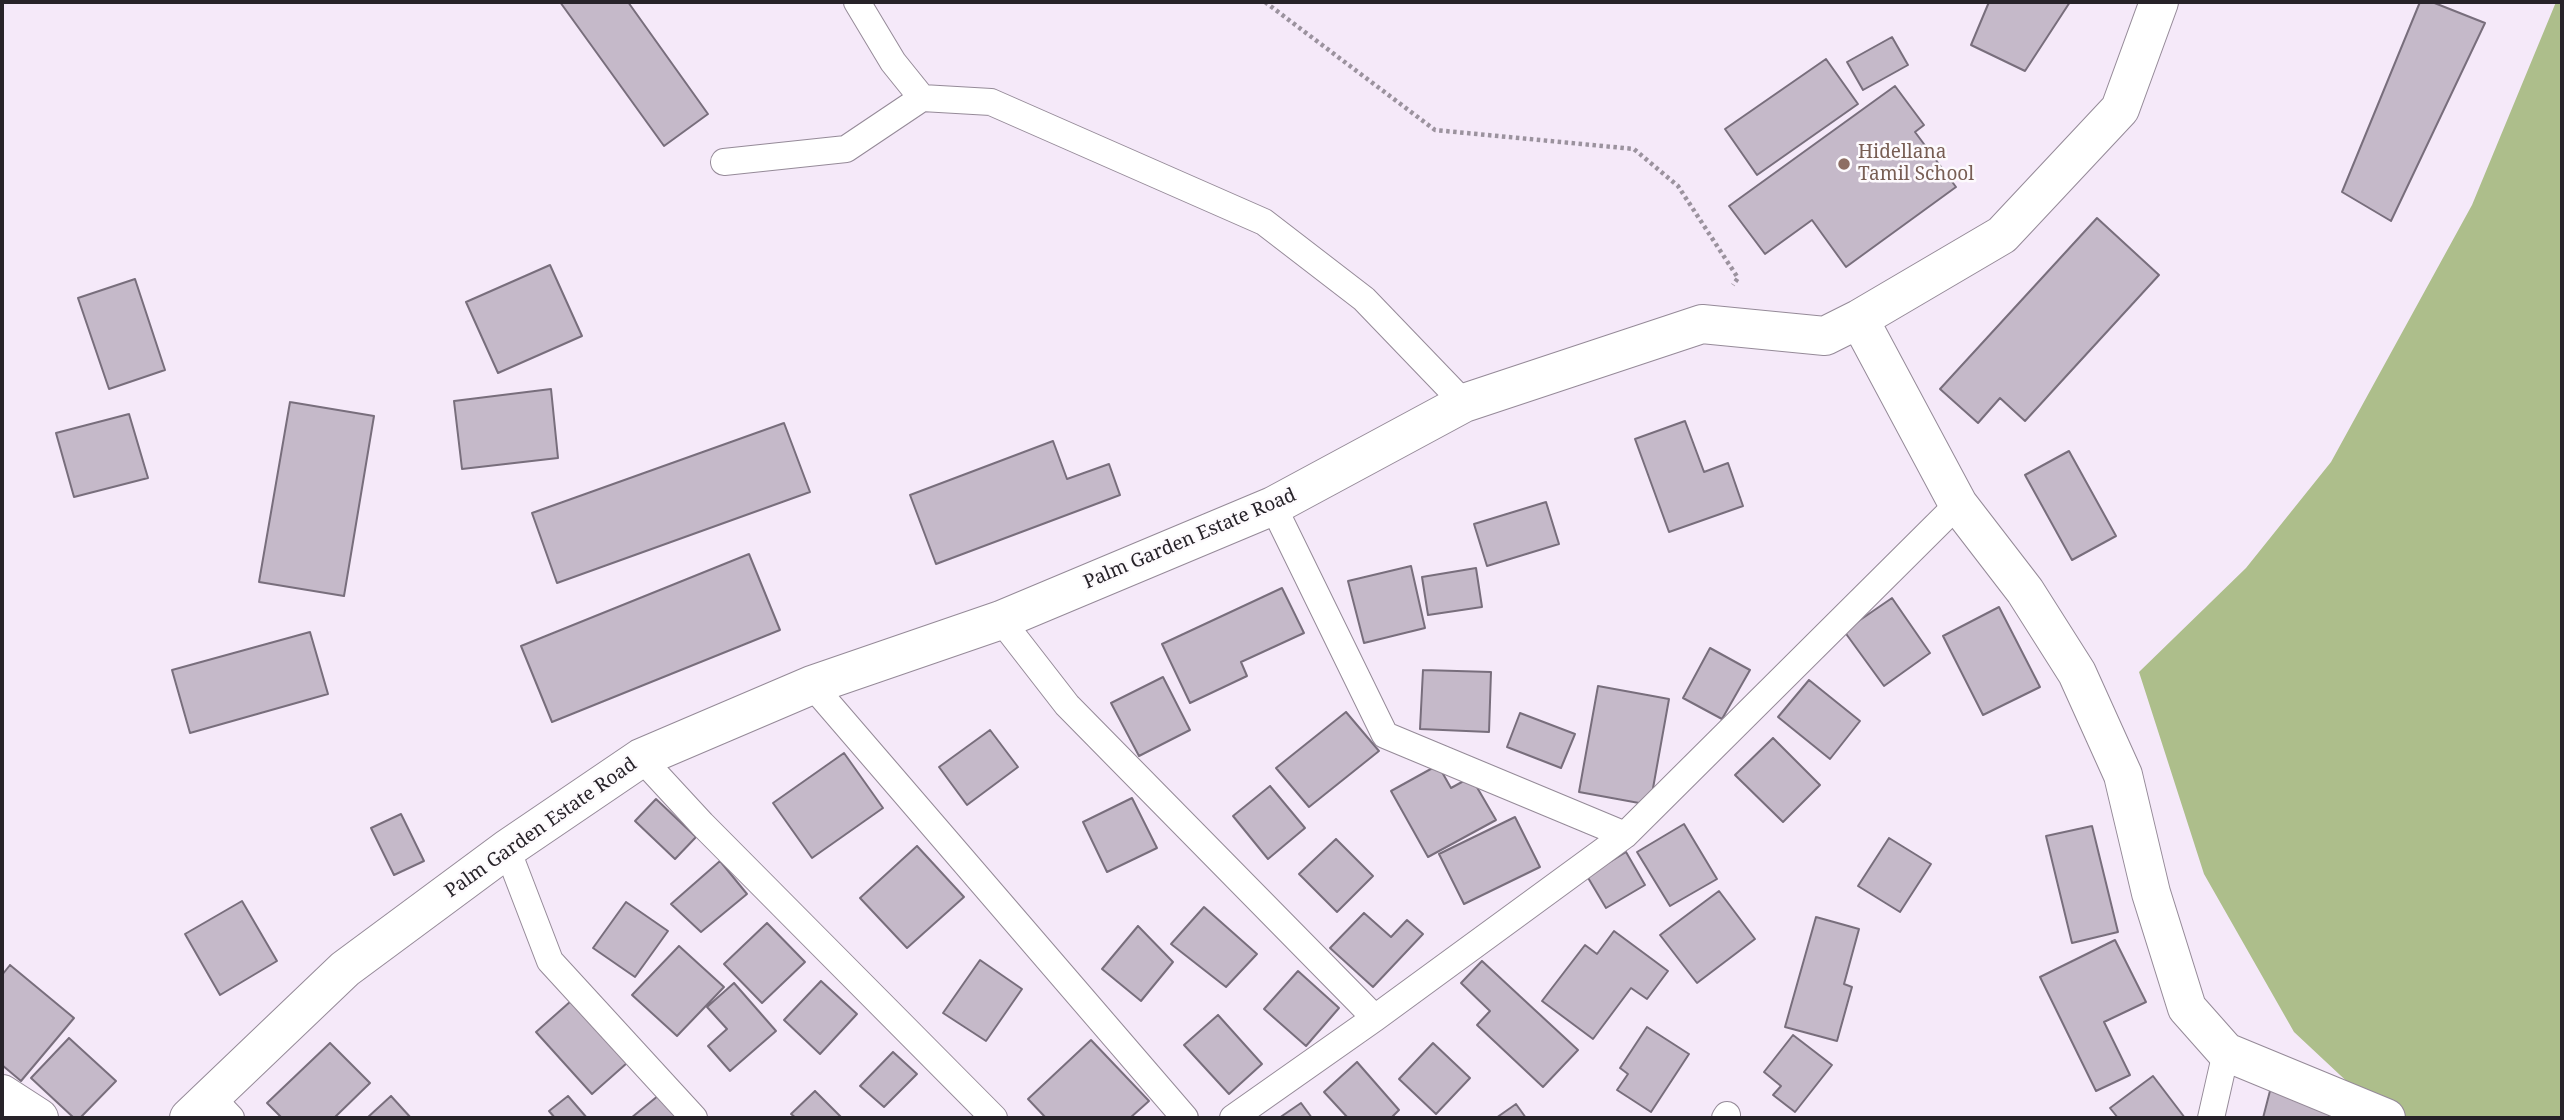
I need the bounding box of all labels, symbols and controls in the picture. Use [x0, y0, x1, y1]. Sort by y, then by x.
place label: Hidellana Tamil School [1858, 142, 1974, 186]
marker: Hidellana Tamil School [1836, 156, 1852, 172]
street label: Palm Garden Estate Road [1080, 484, 1300, 594]
street label: Palm Garden Estate Road [441, 753, 641, 903]

